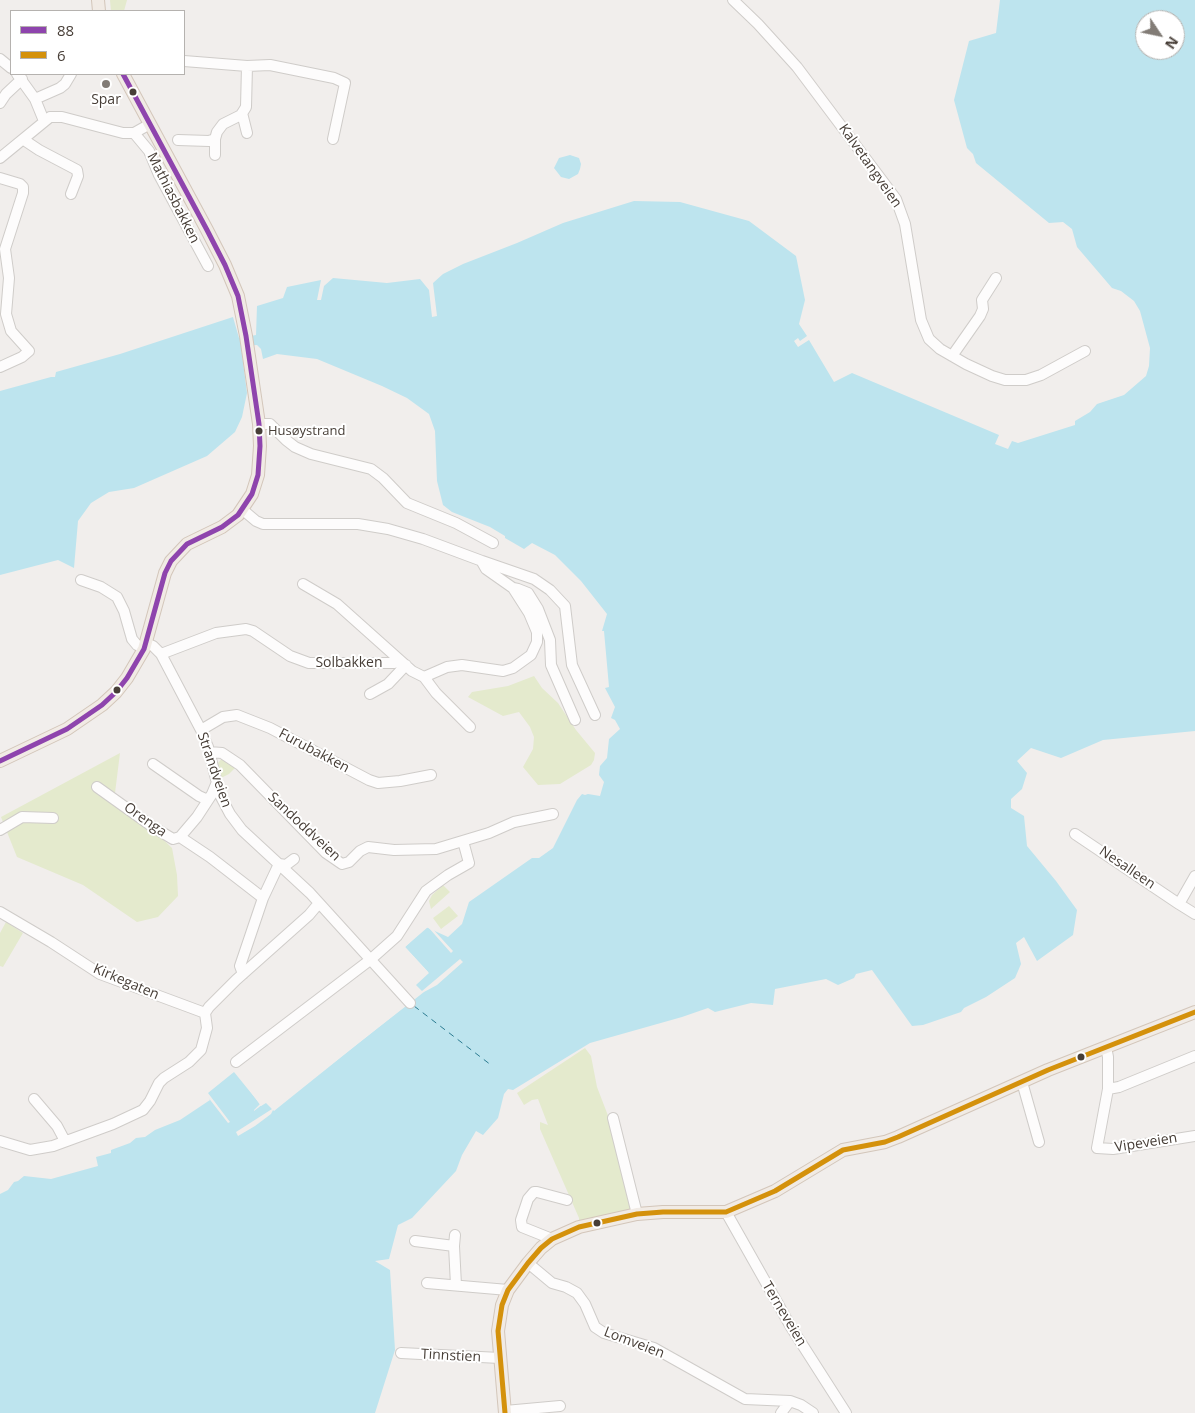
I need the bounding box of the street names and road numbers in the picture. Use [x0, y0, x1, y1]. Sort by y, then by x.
street label: Kalvetangveien [835, 121, 905, 211]
street label: Mathiasbakken [143, 150, 203, 246]
street label: Solbakken [315, 655, 383, 671]
street label: Furubakken [276, 725, 352, 777]
street label: Strandveien [193, 730, 235, 810]
street label: Sandoddveien [264, 789, 344, 865]
street label: Orenga [120, 799, 170, 841]
street label: Nesalleen [1096, 843, 1158, 893]
street label: Kirkegaten [91, 961, 161, 1003]
street label: Vipeveien [1114, 1130, 1178, 1156]
street label: Terneveien [758, 1279, 810, 1349]
street label: Lomveien [601, 1324, 667, 1362]
street label: Tinnstien [421, 1346, 481, 1366]

